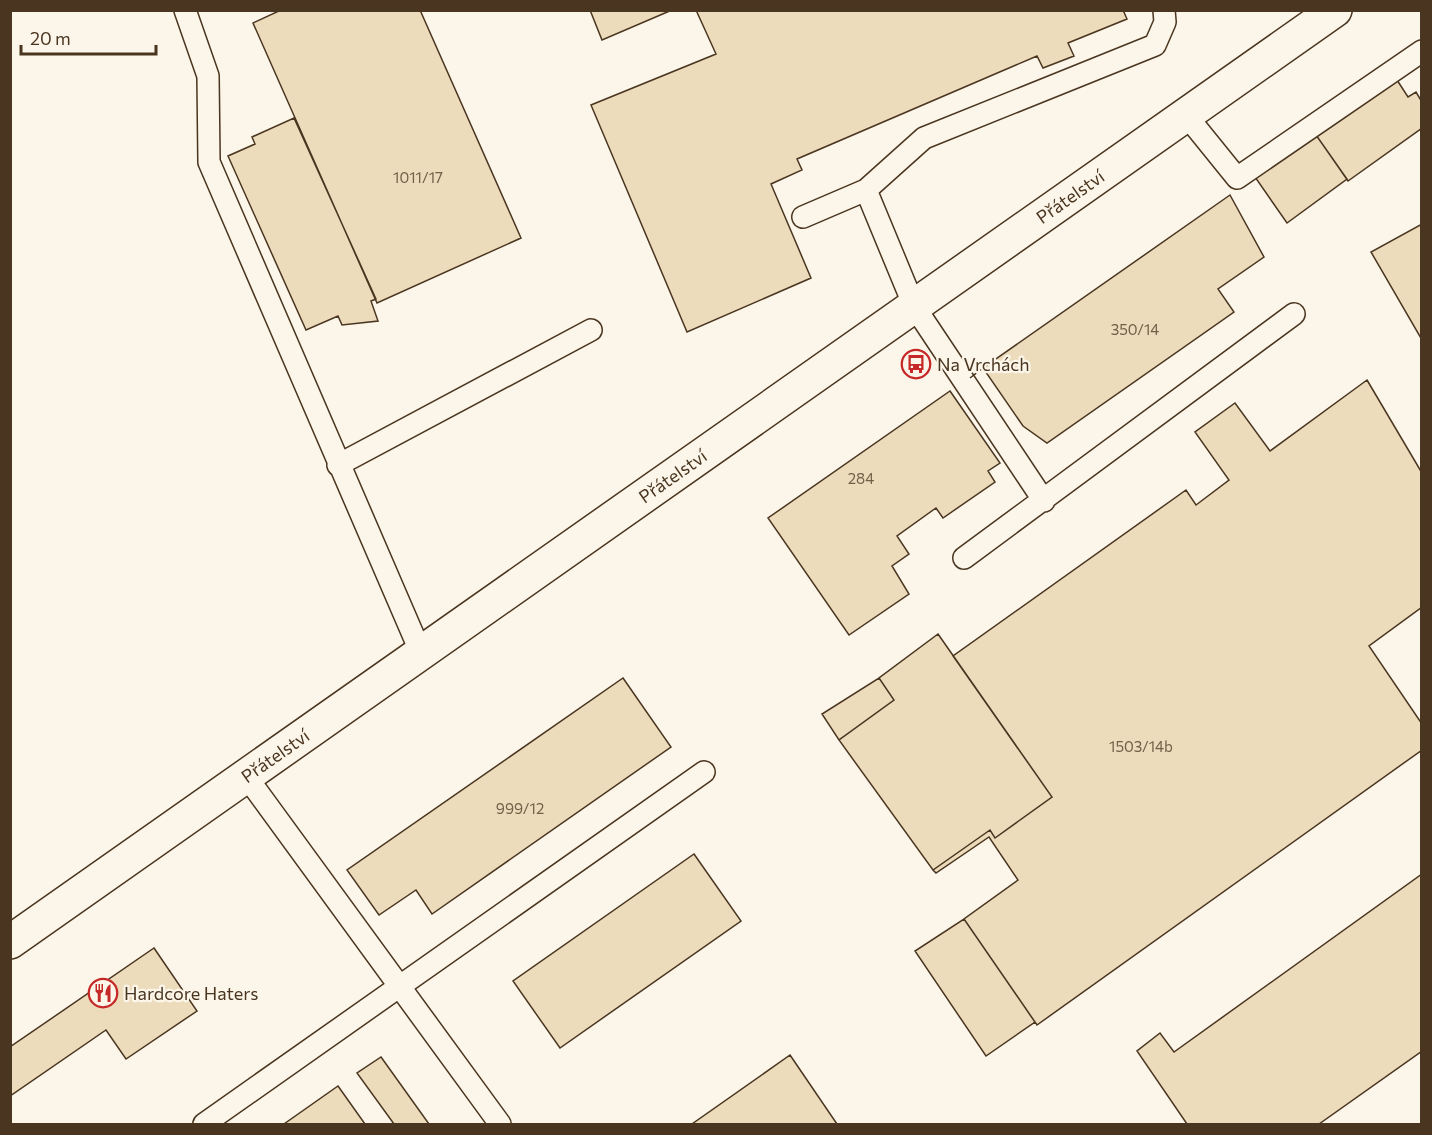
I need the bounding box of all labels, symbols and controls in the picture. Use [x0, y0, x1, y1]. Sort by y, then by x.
scale bar [21, 18, 156, 56]
text: 20 m [30, 27, 71, 49]
street label: Přátelství [1032, 164, 1110, 228]
house number: 1011/17 [393, 168, 443, 186]
house number: 350/14 [1111, 320, 1159, 338]
bus stop icon: Na Vrchách [900, 348, 932, 380]
place label: Na Vrchách [937, 353, 1030, 375]
street label: Přátelství [634, 444, 712, 508]
house number: 284 [848, 469, 874, 487]
street label: Přátelství [237, 723, 315, 787]
house number: 1503/14b [1109, 737, 1173, 755]
house number: 999/12 [496, 799, 544, 817]
restaurant icon: Hardcore Haters [87, 977, 119, 1009]
place label: Hardcore Haters [124, 982, 258, 1004]

